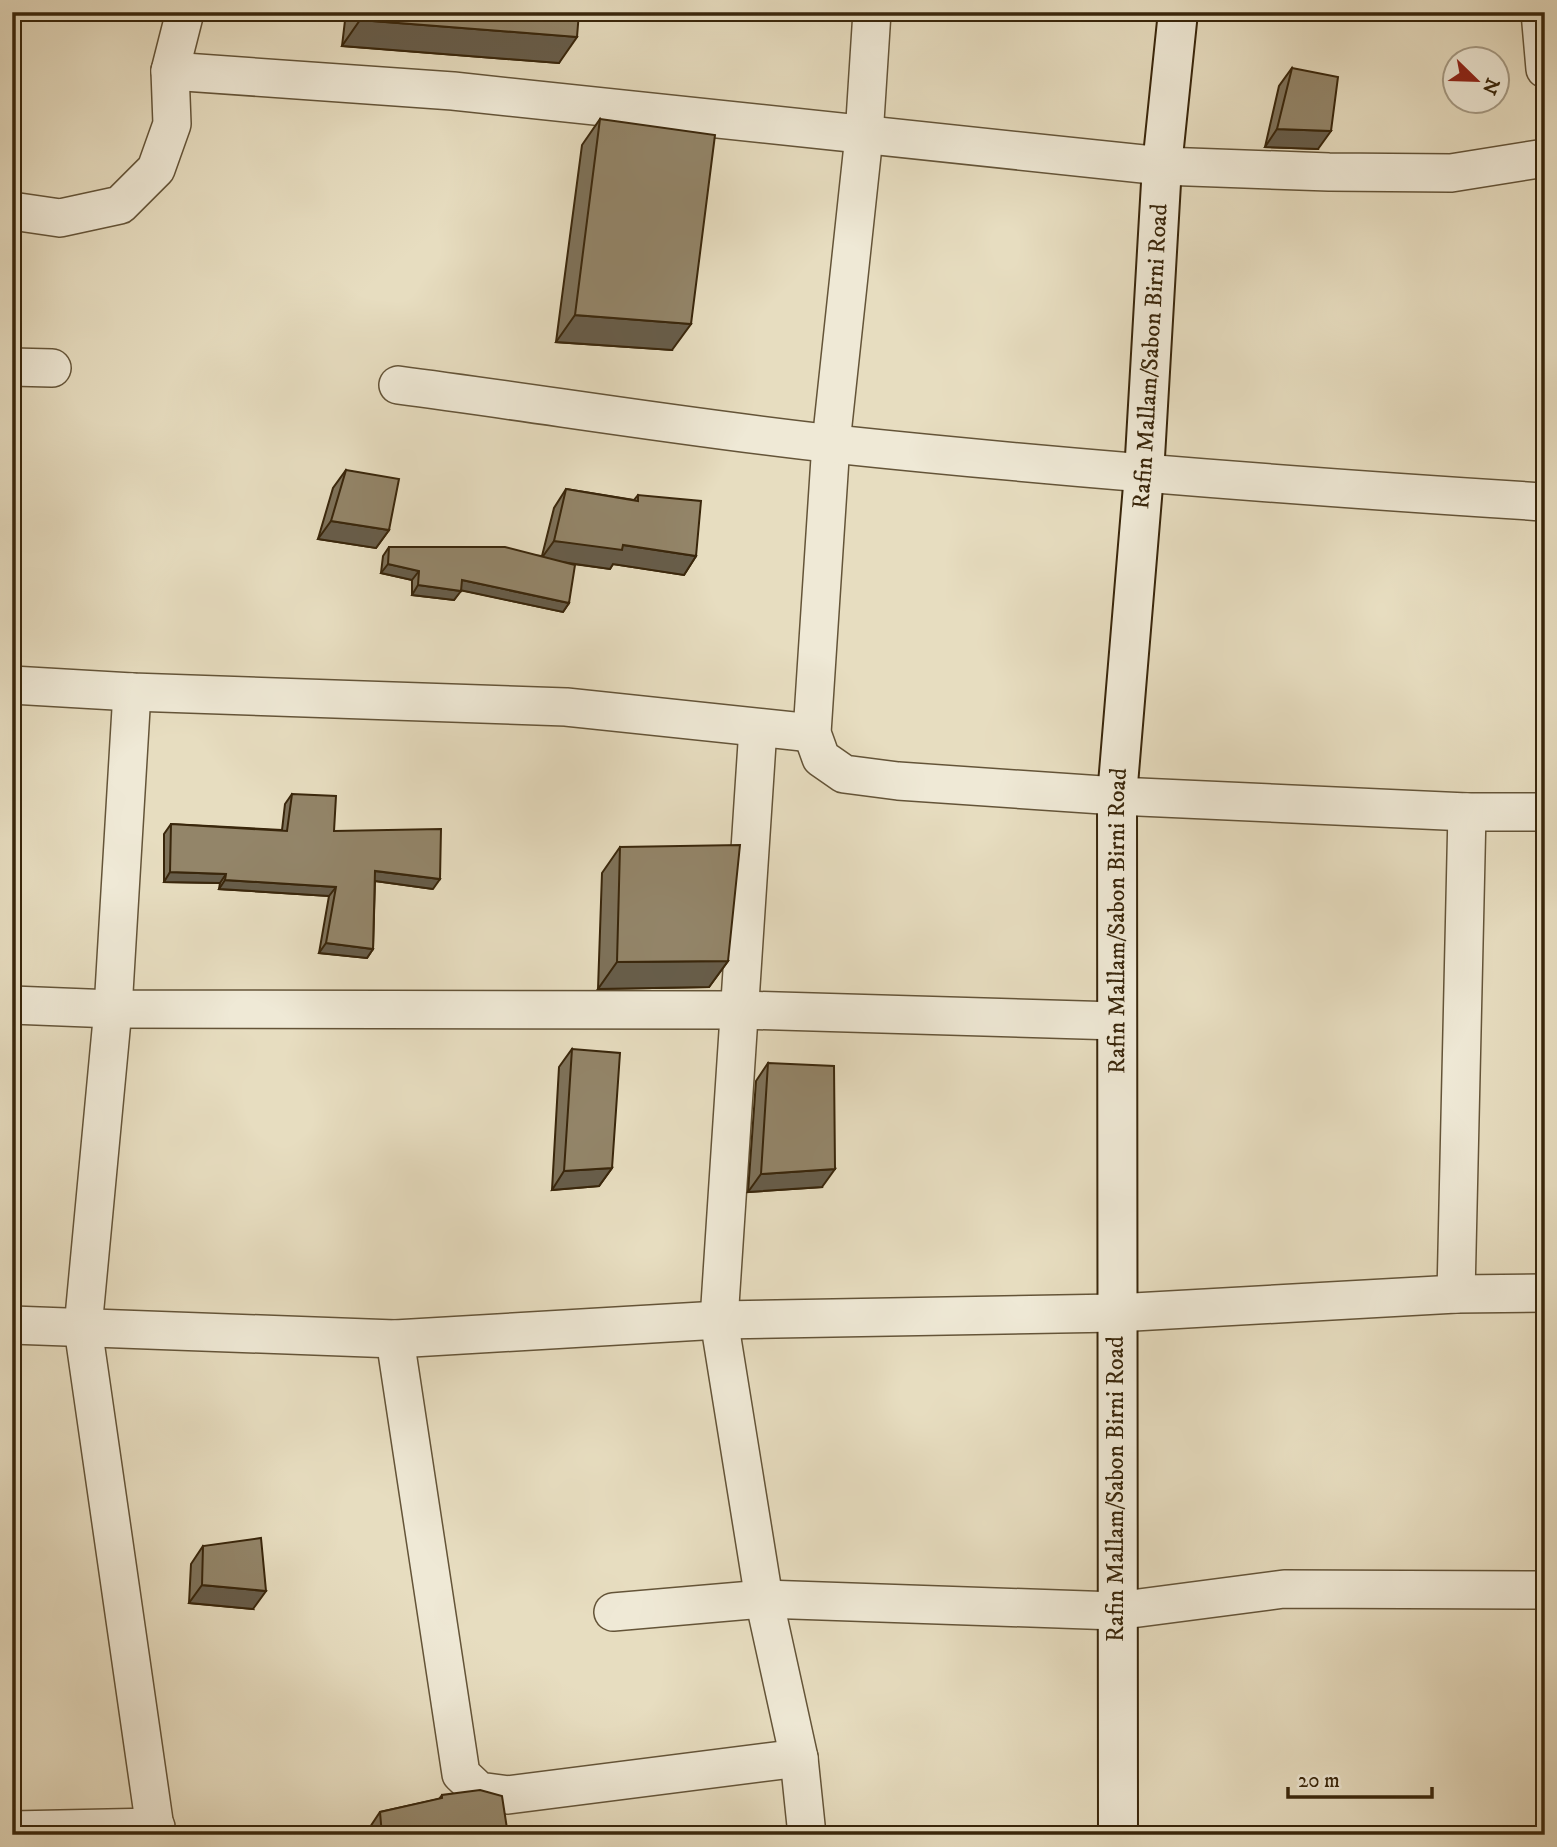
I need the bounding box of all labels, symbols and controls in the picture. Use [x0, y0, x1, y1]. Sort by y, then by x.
north arrow [1442, 46, 1512, 116]
text: N [1476, 74, 1504, 98]
street label: Rafin Mallam/Sabon Birni Road [1126, 203, 1175, 510]
street label: Rafin Mallam/Sabon Birni Road [1102, 767, 1134, 1074]
street label: Rafin Mallam/Sabon Birni Road [1101, 1336, 1131, 1642]
scale bar [1288, 1756, 1431, 1800]
text: 20 m [1298, 1768, 1340, 1794]

